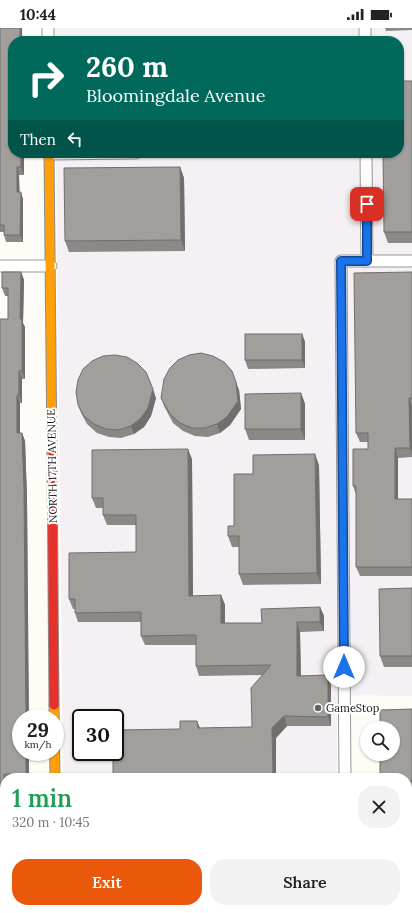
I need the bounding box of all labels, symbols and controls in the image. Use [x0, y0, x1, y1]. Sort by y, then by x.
text: 10:44 [20, 5, 56, 24]
text: 260 m [86, 49, 168, 85]
icon: right [20, 52, 72, 104]
text: Bloomingdale Avenue [86, 84, 265, 107]
icon: left [64, 128, 86, 150]
text: Then [20, 130, 56, 149]
pin [350, 187, 384, 221]
icon: arrive [356, 193, 378, 215]
street label: NORTH 17TH AVENUE [44, 409, 60, 523]
position arrow [323, 646, 365, 688]
place label: GameStop [326, 701, 380, 715]
marker: GameStop [313, 703, 323, 713]
speed limit sign: 30 [72, 709, 124, 761]
text: 29 [27, 717, 49, 742]
map controls [360, 721, 400, 761]
button: search [360, 721, 400, 761]
text: km/h [24, 738, 52, 751]
text: 1 min [12, 783, 72, 814]
button: close [358, 786, 400, 828]
text: 320 m · 10:45 [12, 814, 90, 831]
button: Exit [12, 859, 202, 905]
button: Share [210, 859, 400, 905]

